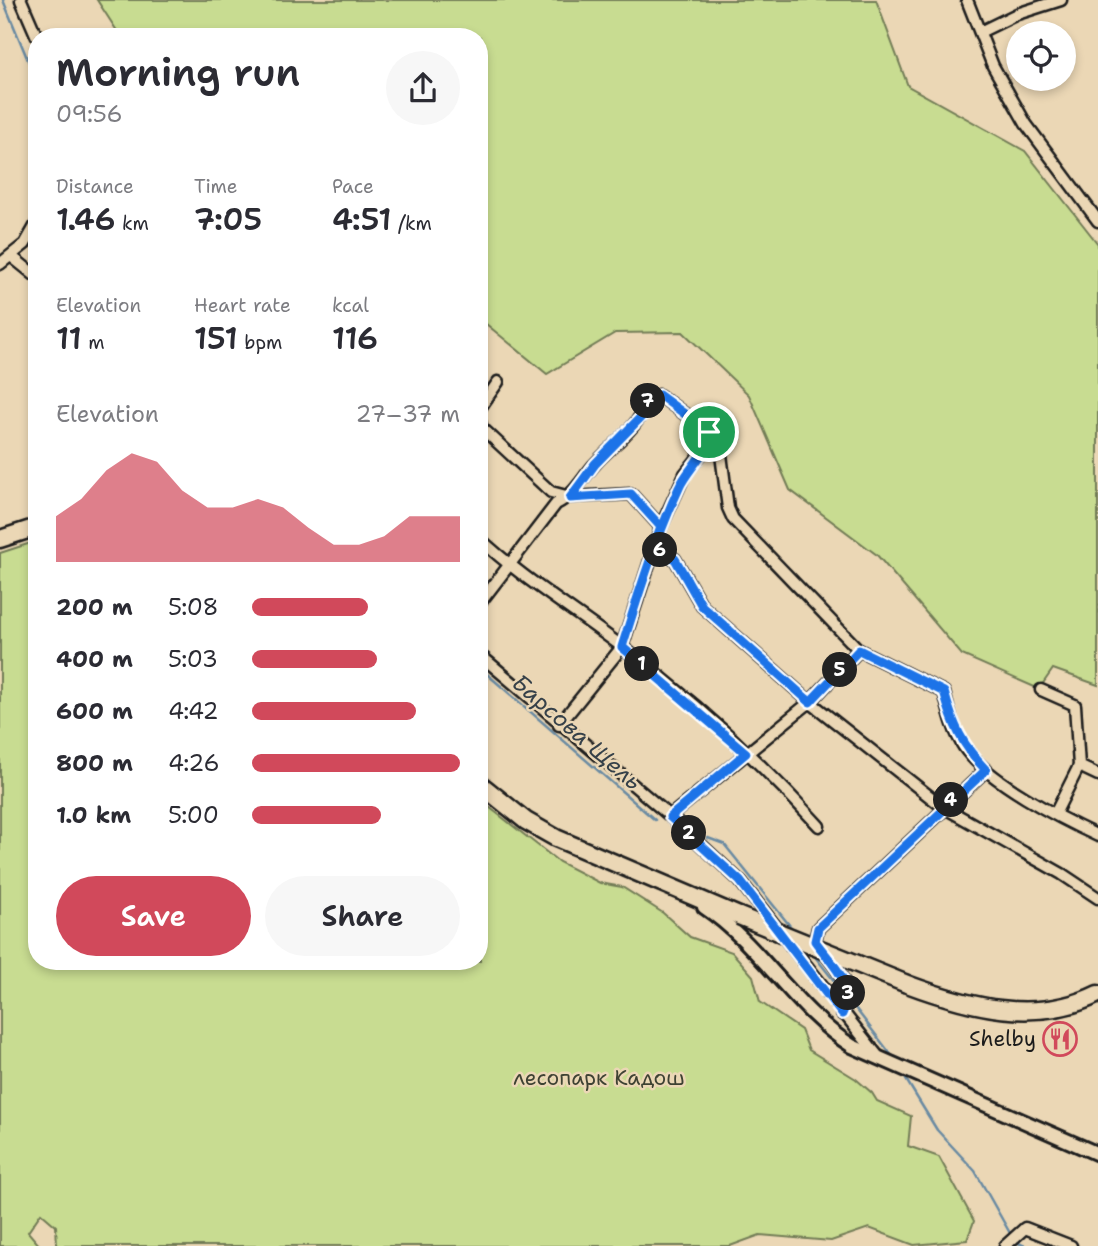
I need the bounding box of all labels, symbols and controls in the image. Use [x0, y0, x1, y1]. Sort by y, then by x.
map controls [1006, 21, 1076, 91]
button: locate [1006, 21, 1076, 91]
text: Morning run [56, 47, 300, 98]
button: share [386, 51, 460, 125]
text: 09:56 [56, 99, 123, 129]
text: Distance [56, 174, 134, 199]
text: Time [194, 174, 238, 199]
text: Pace [332, 174, 374, 199]
text: 1.46 [56, 199, 115, 240]
text: 7:05 [194, 199, 262, 240]
text: 4:51 [332, 199, 391, 240]
text: km [115, 211, 149, 236]
text: /km [391, 211, 432, 236]
text: Elevation [56, 293, 141, 318]
text: Heart rate [194, 293, 291, 318]
text: kcal [332, 293, 369, 318]
text: 11 [56, 318, 82, 359]
text: 151 [194, 318, 238, 359]
text: 116 [332, 318, 378, 359]
text: m [82, 330, 105, 355]
text: bpm [238, 330, 282, 355]
pin: 7 [630, 384, 666, 418]
text: 7 [641, 388, 654, 413]
text: Elevation [56, 399, 159, 429]
text: 27–37 m [355, 399, 460, 429]
pin [679, 402, 739, 462]
icon: arrive [690, 413, 728, 451]
pin: 6 [642, 532, 678, 568]
text: 6 [653, 537, 666, 562]
text: 200 m [56, 592, 133, 622]
text: 5:08 [168, 592, 219, 622]
text: 400 m [56, 644, 133, 674]
text: 5:03 [168, 644, 218, 674]
pin: 1 [624, 646, 660, 682]
text: 1 [637, 651, 646, 676]
pin: 5 [822, 652, 858, 688]
text: 5 [834, 657, 845, 682]
water label: Барсова Щель [506, 667, 648, 797]
text: 600 m [56, 696, 133, 726]
text: 4:42 [168, 696, 219, 726]
text: 800 m [56, 748, 133, 778]
text: 4:26 [168, 748, 219, 778]
pin: 4 [934, 782, 968, 818]
text: 4 [944, 787, 957, 812]
text: 1.0 km [56, 800, 131, 830]
text: 5:00 [168, 800, 219, 830]
pin: 2 [672, 816, 706, 850]
text: 2 [682, 820, 695, 845]
button: Save [56, 876, 251, 956]
button: Share [265, 876, 460, 956]
pin: 3 [830, 976, 866, 1010]
text: 3 [841, 980, 854, 1005]
restaurant icon: Shelby [1041, 1020, 1079, 1058]
place label: Shelby [969, 1025, 1036, 1053]
park label: лесопарк Кадош [513, 1064, 685, 1092]

